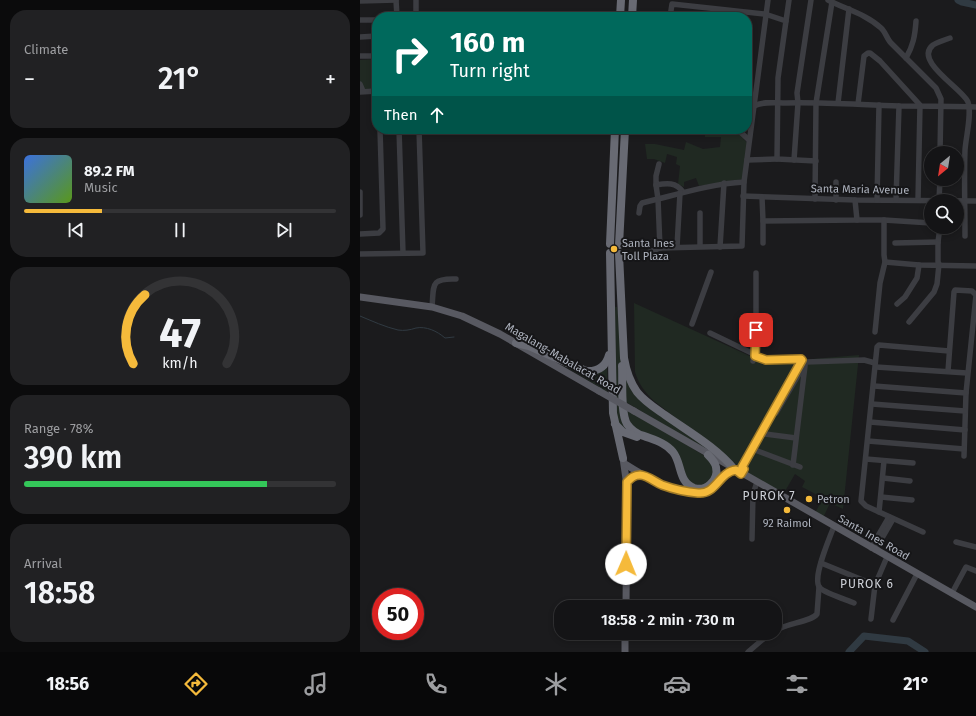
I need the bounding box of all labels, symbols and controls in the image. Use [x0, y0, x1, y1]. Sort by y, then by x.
text: 160 m [450, 26, 525, 59]
icon: right [384, 28, 436, 80]
text: Climate [24, 42, 68, 57]
text: Turn right [450, 60, 530, 82]
text: 21° [158, 61, 202, 97]
text: − [24, 66, 35, 93]
text: + [325, 66, 336, 93]
icon: ahead [426, 104, 448, 126]
text: Then [384, 106, 418, 124]
north arrow [924, 146, 964, 186]
map controls [924, 146, 964, 234]
text: 89.2 FM [84, 162, 135, 180]
text: Music [84, 180, 118, 195]
street label: Santa Maria Avenue [811, 182, 909, 197]
button: search [924, 194, 964, 234]
icon: previous [65, 219, 87, 241]
icon: pause [169, 219, 191, 241]
icon: next [273, 219, 295, 241]
place label: Santa Ines Toll Plaza [622, 237, 674, 263]
marker: Santa Ines Toll Plaza [609, 244, 619, 254]
text: 47 [159, 308, 201, 358]
pin [739, 313, 773, 347]
icon: arrive [745, 319, 767, 341]
street label: Magalang-Mabalacat Road [503, 320, 623, 397]
text: km/h [162, 355, 198, 372]
text: Range · 78% [24, 421, 94, 436]
text: 390 km [24, 440, 122, 476]
district label: PUROK 7 [743, 489, 795, 503]
place label: Petron [817, 493, 850, 506]
marker: Petron [804, 494, 814, 504]
marker: 92 Raimol [782, 505, 792, 515]
street label: Santa Ines Road [836, 512, 912, 563]
place label: 92 Raimol [763, 517, 811, 530]
position arrow [605, 543, 647, 585]
text: Arrival [24, 556, 62, 571]
text: 18:58 [24, 575, 95, 611]
district label: PUROK 6 [840, 577, 894, 591]
speed limit sign: 50 [372, 588, 424, 640]
text: 18:58 · 2 min · 730 m [601, 611, 735, 629]
icon: directions [182, 670, 210, 698]
icon: music [302, 670, 330, 698]
icon: phone [422, 670, 450, 698]
icon: climate [542, 670, 570, 698]
icon: car [663, 670, 691, 698]
icon: filters [783, 670, 811, 698]
text: 18:56 [46, 673, 89, 695]
text: 21° [903, 673, 930, 695]

